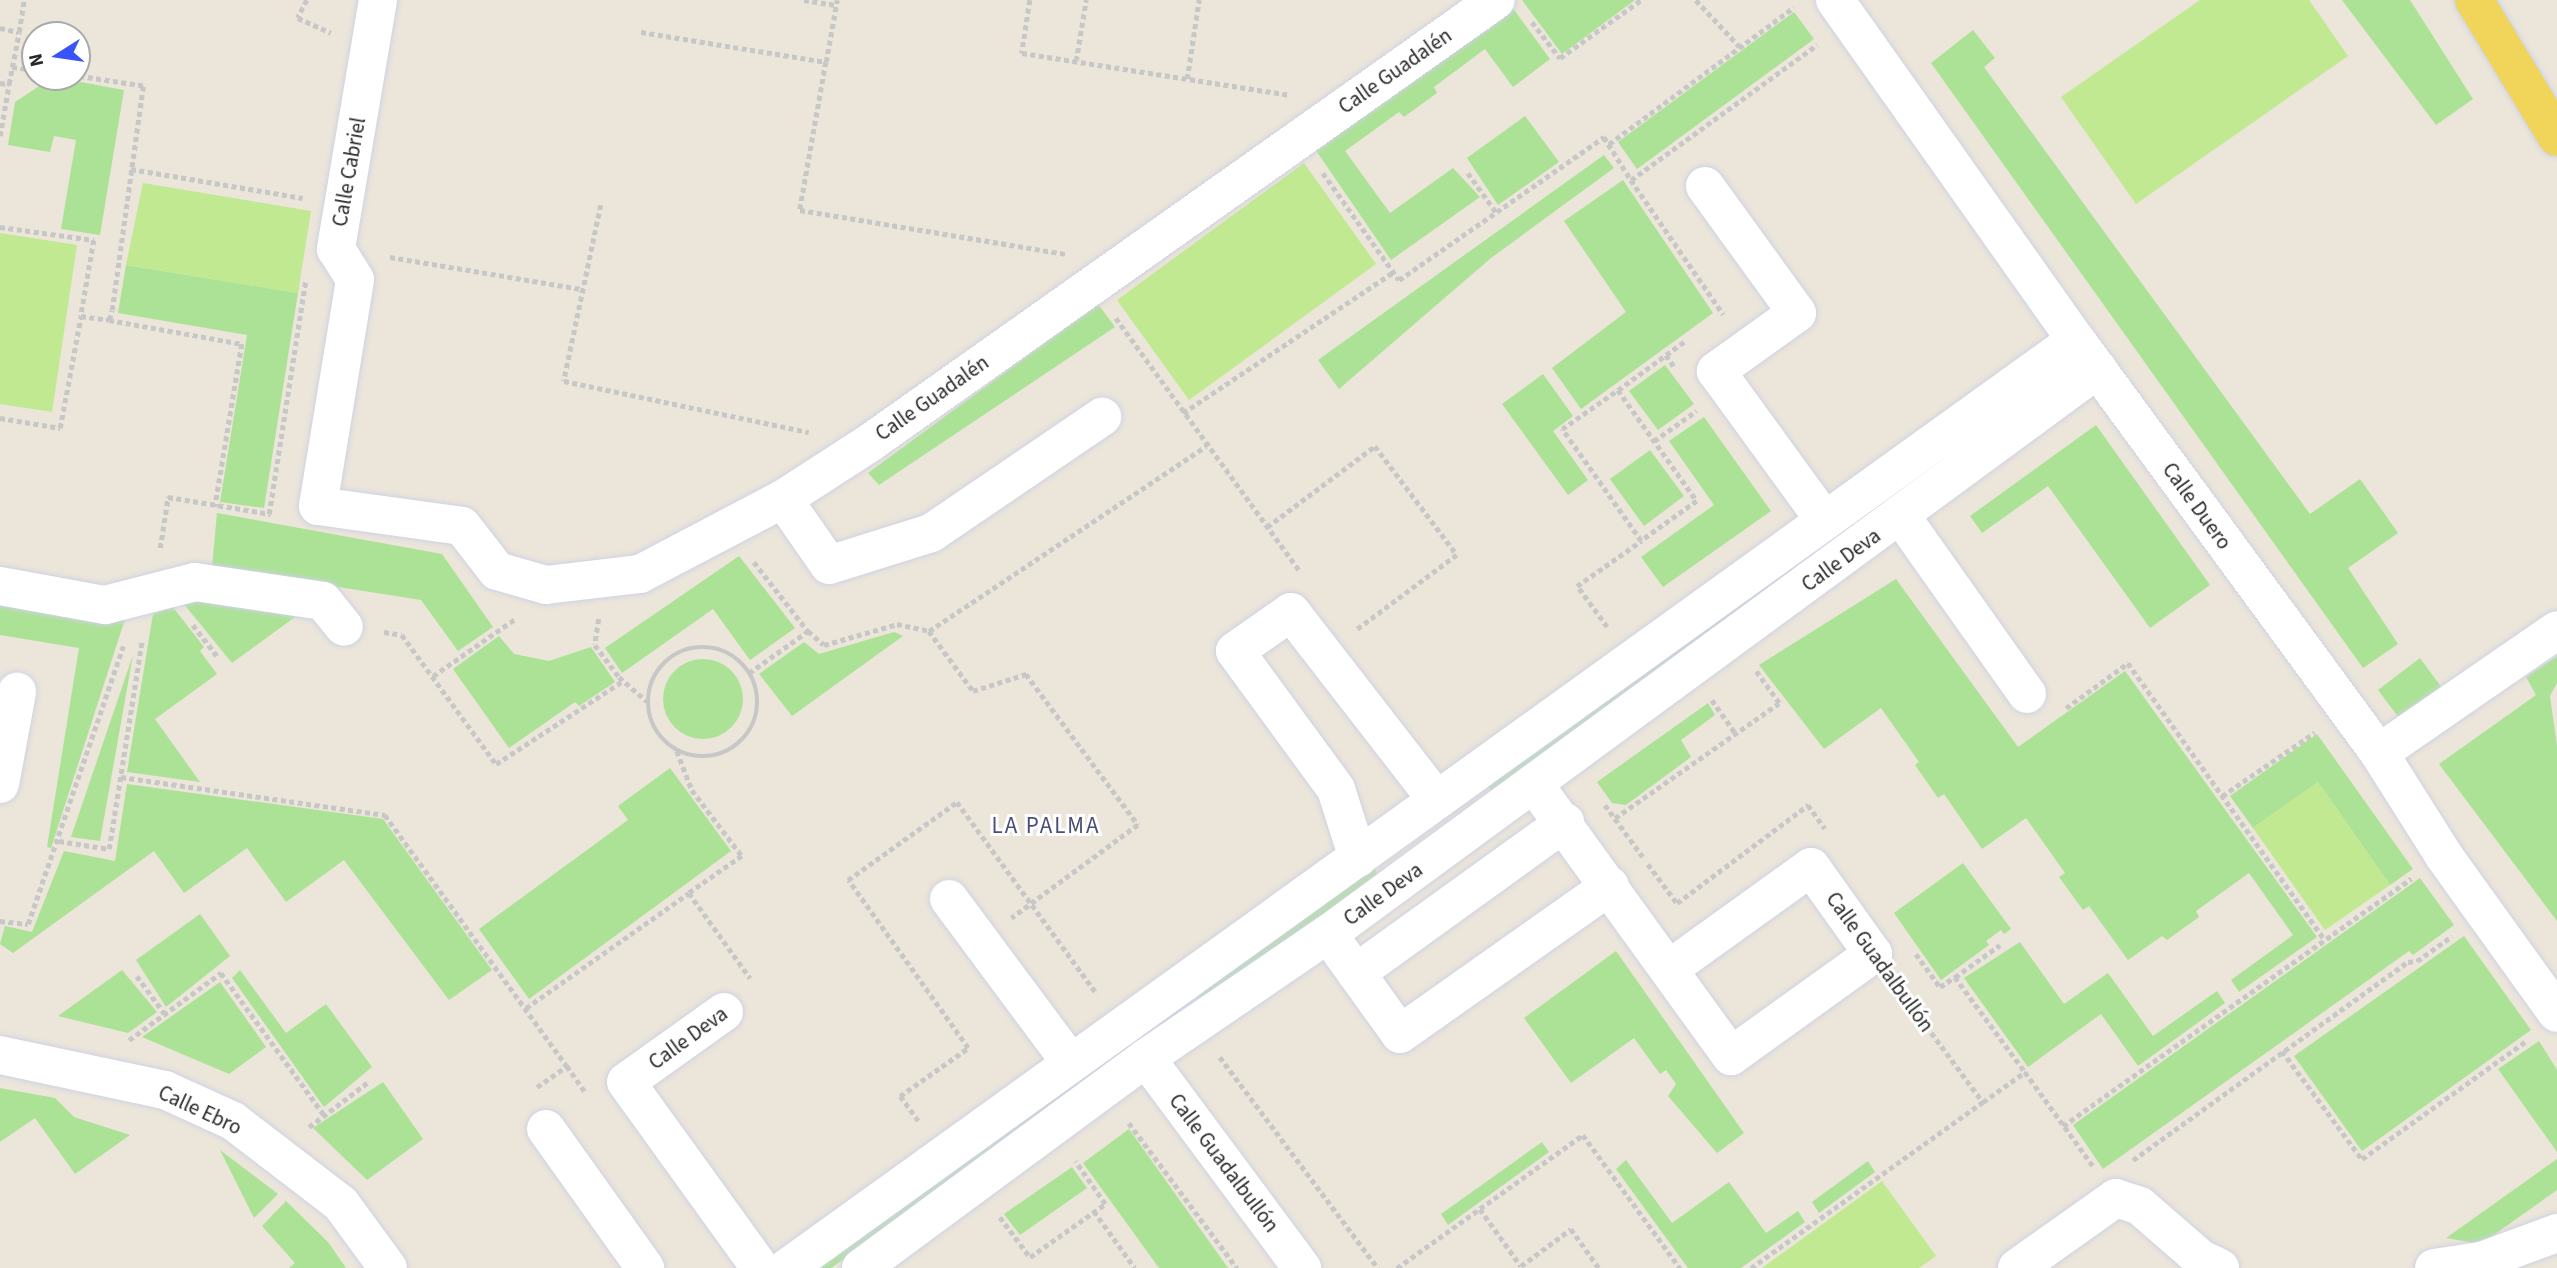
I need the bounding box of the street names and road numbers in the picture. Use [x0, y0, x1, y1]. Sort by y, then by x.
street label: Calle Guadalén [1334, 23, 1456, 119]
street label: Calle Cabriel [327, 115, 371, 229]
street label: Calle Guadalén [871, 350, 993, 446]
street label: Calle Duero [2157, 458, 2237, 554]
street label: Calle Deva [1797, 523, 1885, 597]
street label: Calle Deva [1339, 857, 1427, 931]
street label: Calle Guadalbullón [1821, 887, 1939, 1037]
street label: Calle Deva [644, 1001, 732, 1075]
street label: Calle Ebro [154, 1080, 246, 1140]
street label: Calle Guadalbullón [1164, 1089, 1284, 1237]

